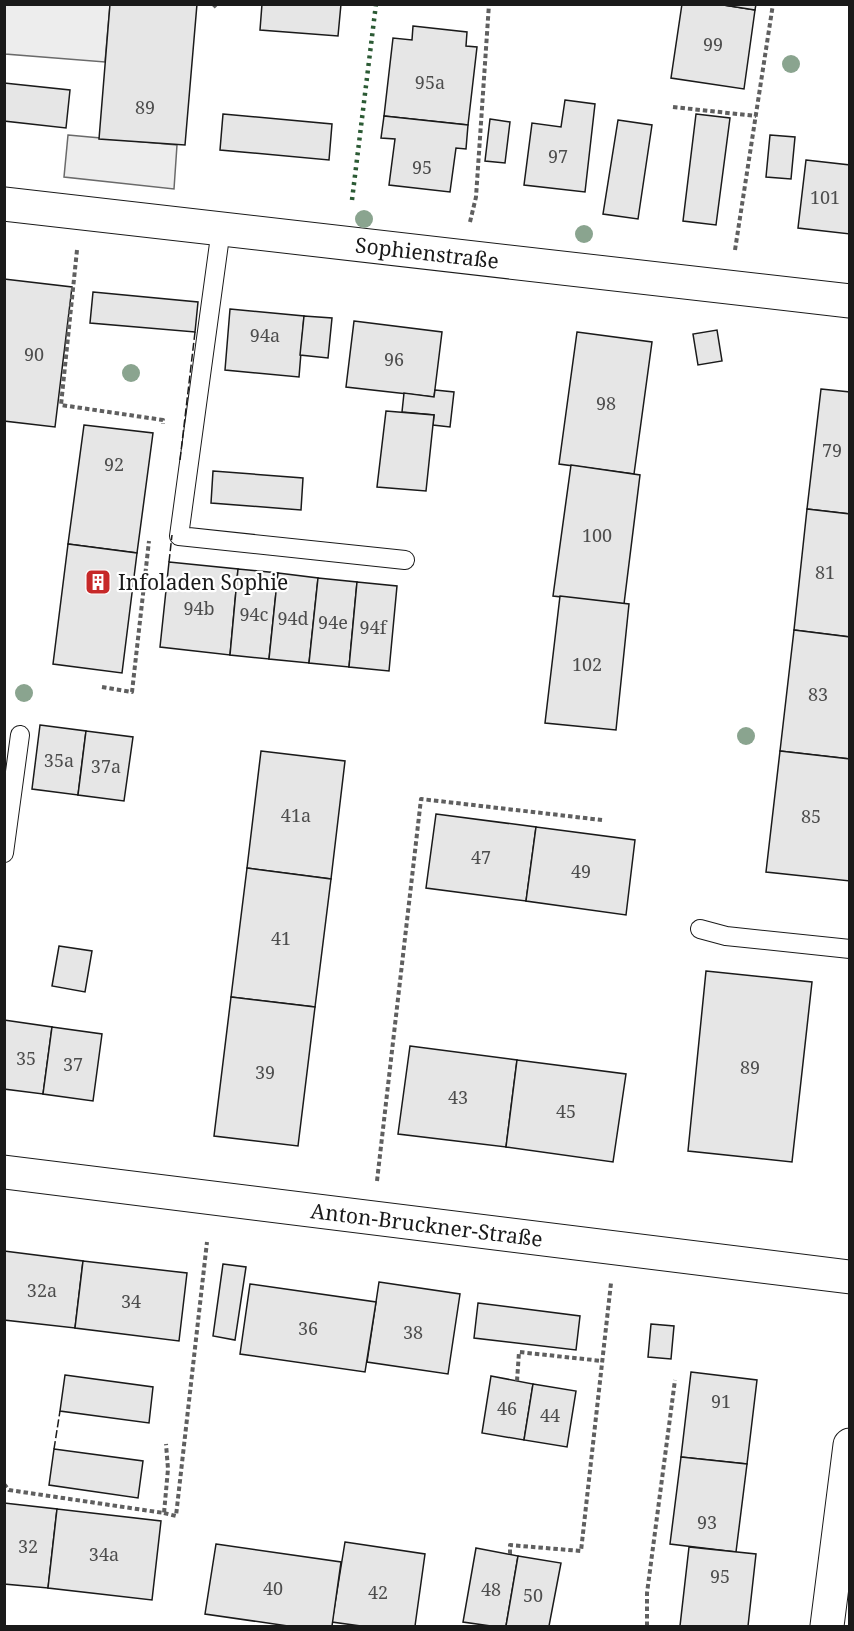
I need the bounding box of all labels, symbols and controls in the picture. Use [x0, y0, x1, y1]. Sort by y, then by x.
house number: 99 [703, 32, 723, 56]
house number: 95a [415, 70, 445, 94]
house number: 89 [135, 95, 155, 119]
house number: 97 [548, 144, 568, 168]
house number: 95 [412, 155, 432, 179]
house number: 101 [810, 185, 840, 209]
street label: Sophienstraße [354, 230, 501, 275]
house number: 94a [250, 323, 280, 347]
house number: 90 [24, 342, 44, 366]
house number: 96 [384, 347, 404, 371]
house number: 98 [596, 391, 616, 415]
house number: 79 [822, 438, 842, 462]
house number: 92 [104, 452, 124, 476]
house number: 100 [582, 523, 612, 547]
house number: 81 [815, 560, 835, 584]
building icon: Infoladen Sophie [83, 567, 113, 597]
place label: Infoladen Sophie [118, 568, 288, 596]
house number: 94b [183, 596, 215, 620]
house number: 94c [240, 602, 269, 626]
house number: 94d [277, 606, 309, 630]
house number: 94e [318, 610, 348, 634]
house number: 94f [360, 615, 388, 639]
house number: 102 [572, 652, 602, 676]
house number: 83 [808, 682, 828, 706]
house number: 35a [44, 748, 74, 772]
house number: 37a [91, 754, 121, 778]
house number: 41a [281, 803, 311, 827]
house number: 85 [801, 804, 821, 828]
house number: 47 [471, 845, 491, 869]
house number: 49 [571, 859, 591, 883]
house number: 41 [271, 926, 291, 950]
house number: 35 [16, 1046, 36, 1070]
house number: 37 [63, 1052, 83, 1076]
house number: 89 [740, 1055, 760, 1079]
house number: 39 [255, 1060, 275, 1084]
house number: 43 [448, 1085, 468, 1109]
house number: 45 [556, 1099, 576, 1123]
street label: Anton-Bruckner-Straße [309, 1196, 544, 1253]
house number: 32a [27, 1278, 57, 1302]
house number: 34 [121, 1289, 141, 1313]
house number: 36 [298, 1316, 318, 1340]
house number: 38 [403, 1320, 423, 1344]
house number: 91 [711, 1389, 731, 1413]
house number: 46 [497, 1396, 517, 1420]
house number: 44 [540, 1403, 560, 1427]
house number: 93 [697, 1510, 717, 1534]
house number: 32 [18, 1534, 38, 1558]
house number: 34a [89, 1542, 119, 1566]
house number: 95 [710, 1564, 730, 1588]
house number: 40 [263, 1576, 283, 1600]
house number: 48 [481, 1577, 501, 1601]
house number: 42 [368, 1580, 388, 1604]
house number: 50 [523, 1583, 543, 1607]

